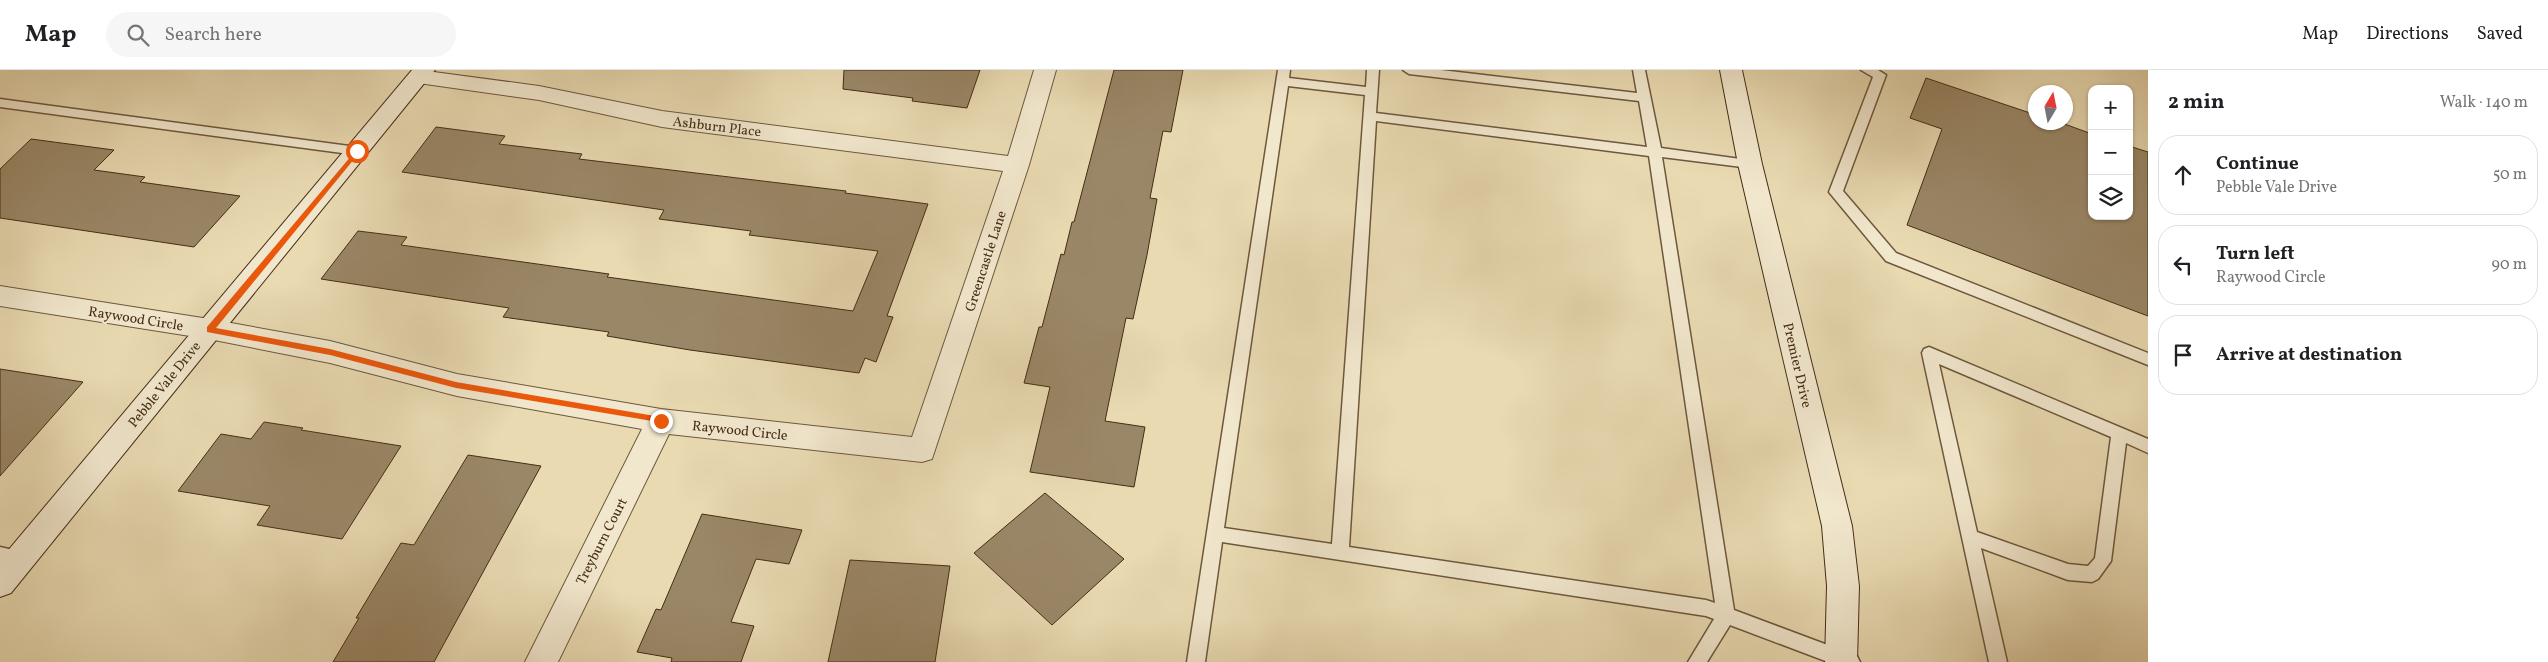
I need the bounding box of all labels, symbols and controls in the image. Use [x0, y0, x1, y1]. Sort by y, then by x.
search box [106, 12, 456, 57]
text: Map [25, 18, 76, 52]
icon: search [124, 21, 152, 49]
text: Search here [164, 22, 262, 48]
text: Map [2302, 22, 2338, 47]
text: Directions [2366, 22, 2449, 47]
text: Saved [2477, 22, 2523, 47]
north arrow [2028, 85, 2073, 130]
map controls [2088, 85, 2133, 220]
button: + [2088, 85, 2133, 130]
text: 2 min [2168, 88, 2225, 117]
text: Walk · 140 m [2440, 92, 2528, 114]
street label: Ashburn Place [672, 113, 762, 142]
button: − [2088, 130, 2133, 175]
route start [346, 140, 369, 163]
text: Continue [2216, 151, 2299, 177]
icon: ahead [2169, 161, 2197, 189]
text: 50 m [2493, 164, 2527, 186]
button: layers [2088, 175, 2133, 220]
text: Pebble Vale Drive [2216, 177, 2337, 199]
street label: Greencastle Lane [961, 208, 1012, 314]
text: Turn left [2216, 241, 2295, 267]
icon: left [2169, 251, 2197, 279]
text: 90 m [2491, 254, 2527, 276]
text: Raywood Circle [2216, 267, 2326, 289]
street label: Raywood Circle [87, 303, 185, 336]
street label: Premier Drive [1778, 321, 1816, 410]
street label: Pebble Vale Drive [124, 338, 206, 432]
icon: arrive [2169, 341, 2197, 369]
text: Arrive at destination [2216, 342, 2402, 368]
route end [650, 410, 673, 433]
street label: Raywood Circle [691, 417, 789, 446]
street label: Treyburn Court [572, 495, 632, 589]

